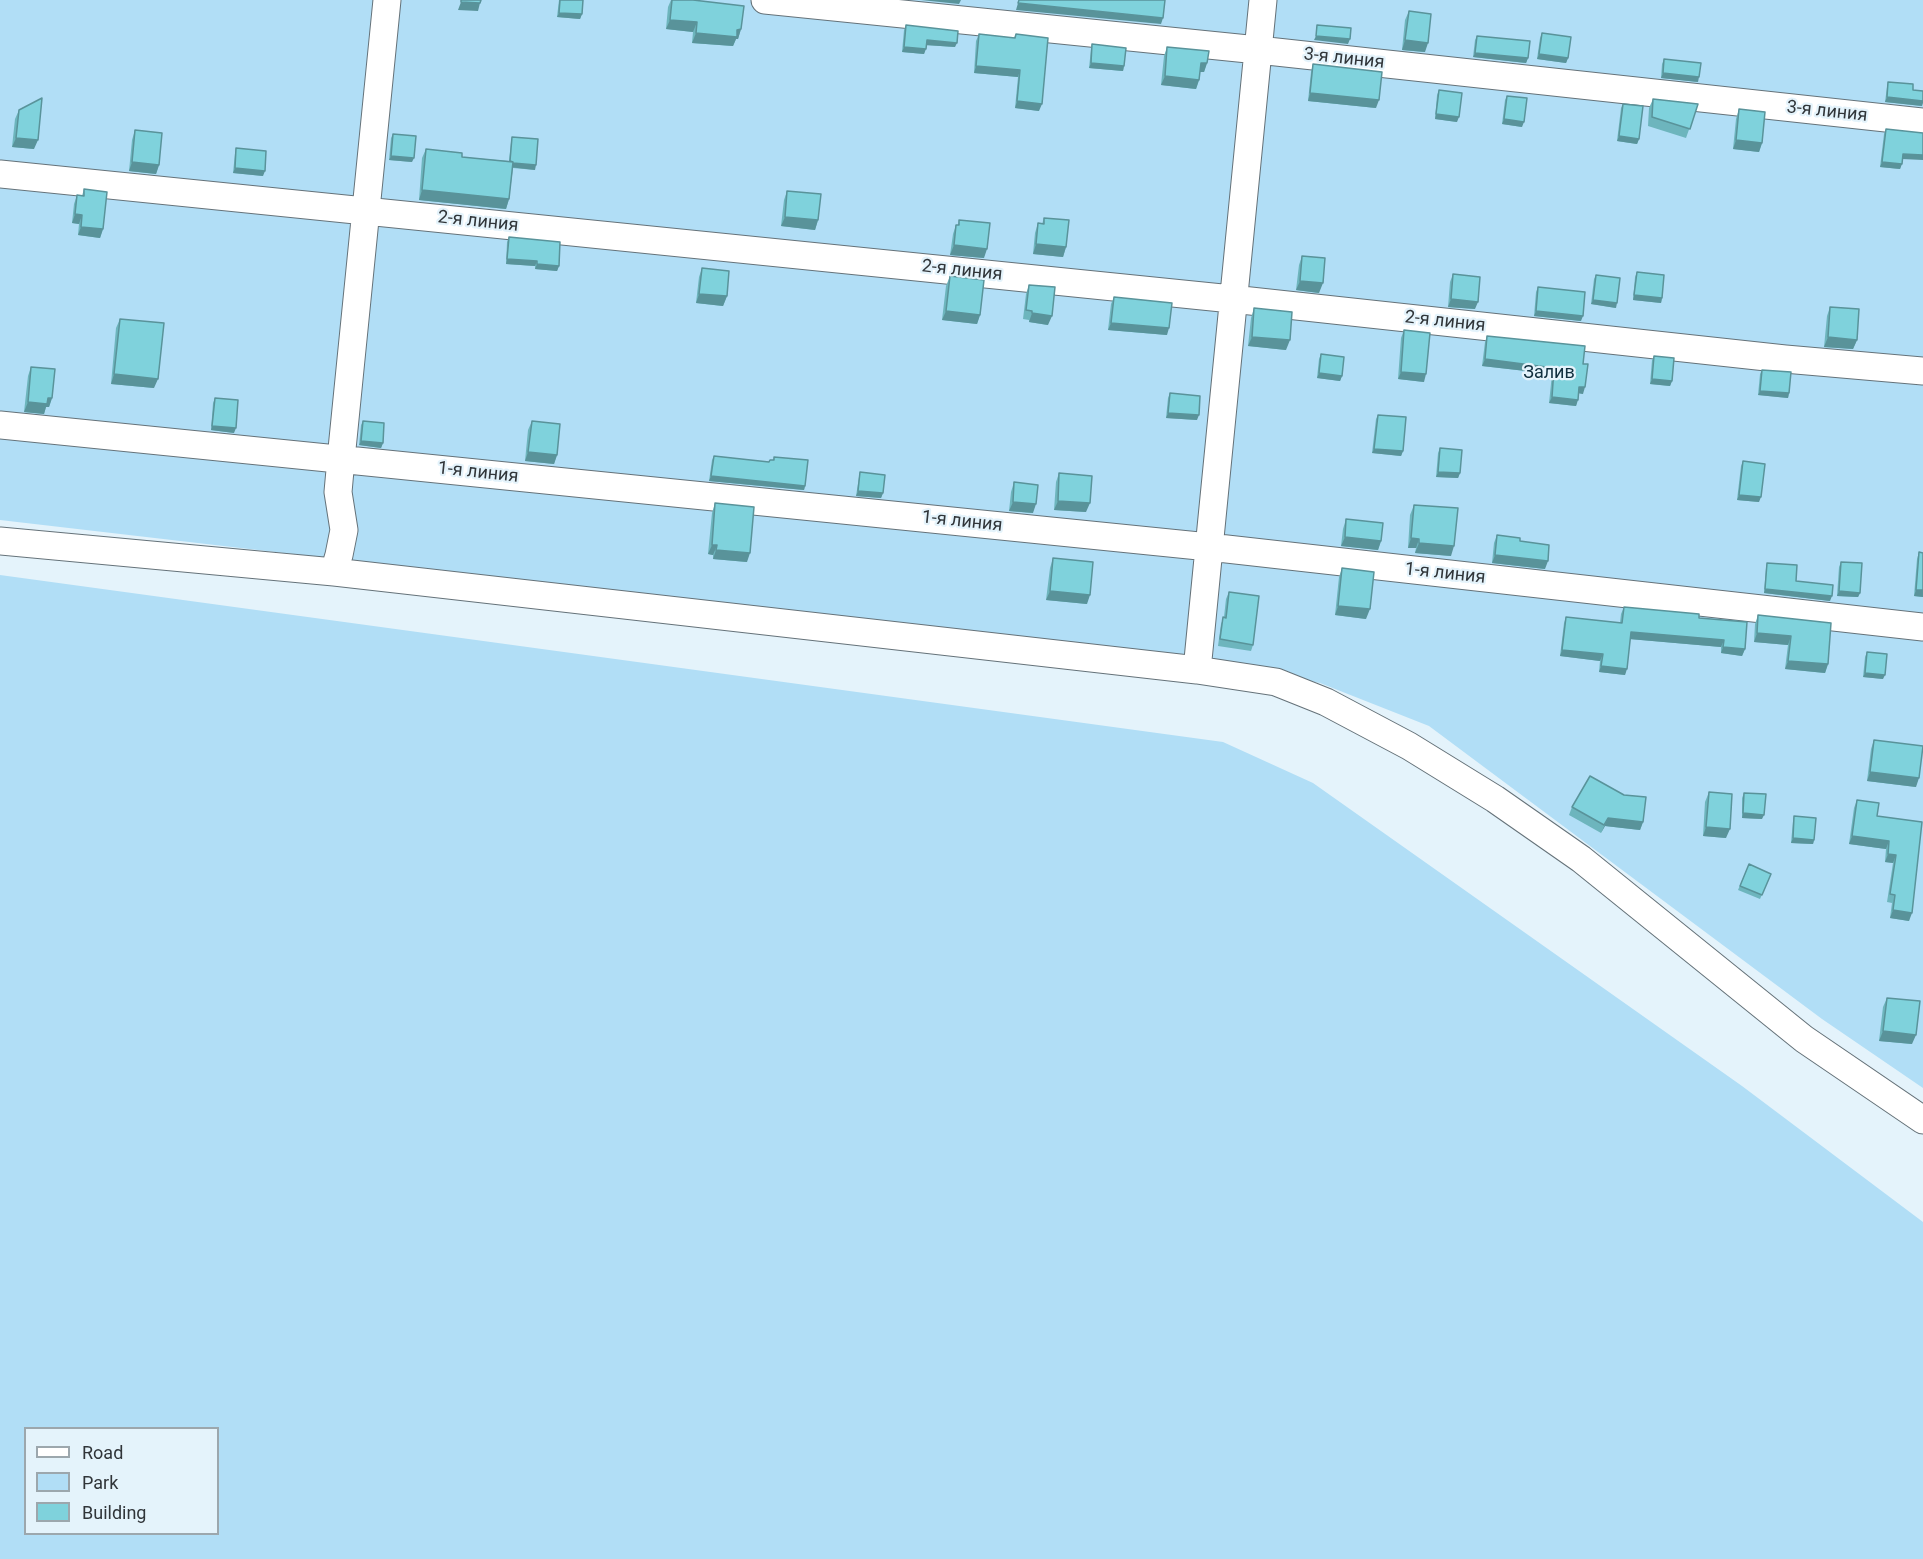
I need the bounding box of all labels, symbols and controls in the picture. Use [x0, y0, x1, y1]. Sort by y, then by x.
street label: 3-я линия [1303, 44, 1385, 74]
street label: 3-я линия [1786, 97, 1868, 127]
street label: 2-я линия [437, 207, 519, 237]
street label: 2-я линия [921, 256, 1003, 286]
street label: 2-я линия [1404, 307, 1486, 337]
park label: Залив [1523, 362, 1575, 384]
street label: 1-я линия [437, 458, 519, 488]
street label: 1-я линия [921, 507, 1003, 537]
street label: 1-я линия [1404, 559, 1486, 589]
legend [24, 1427, 219, 1535]
text: Road [82, 1442, 123, 1463]
text: Park [82, 1472, 118, 1493]
text: Building [82, 1502, 146, 1523]

